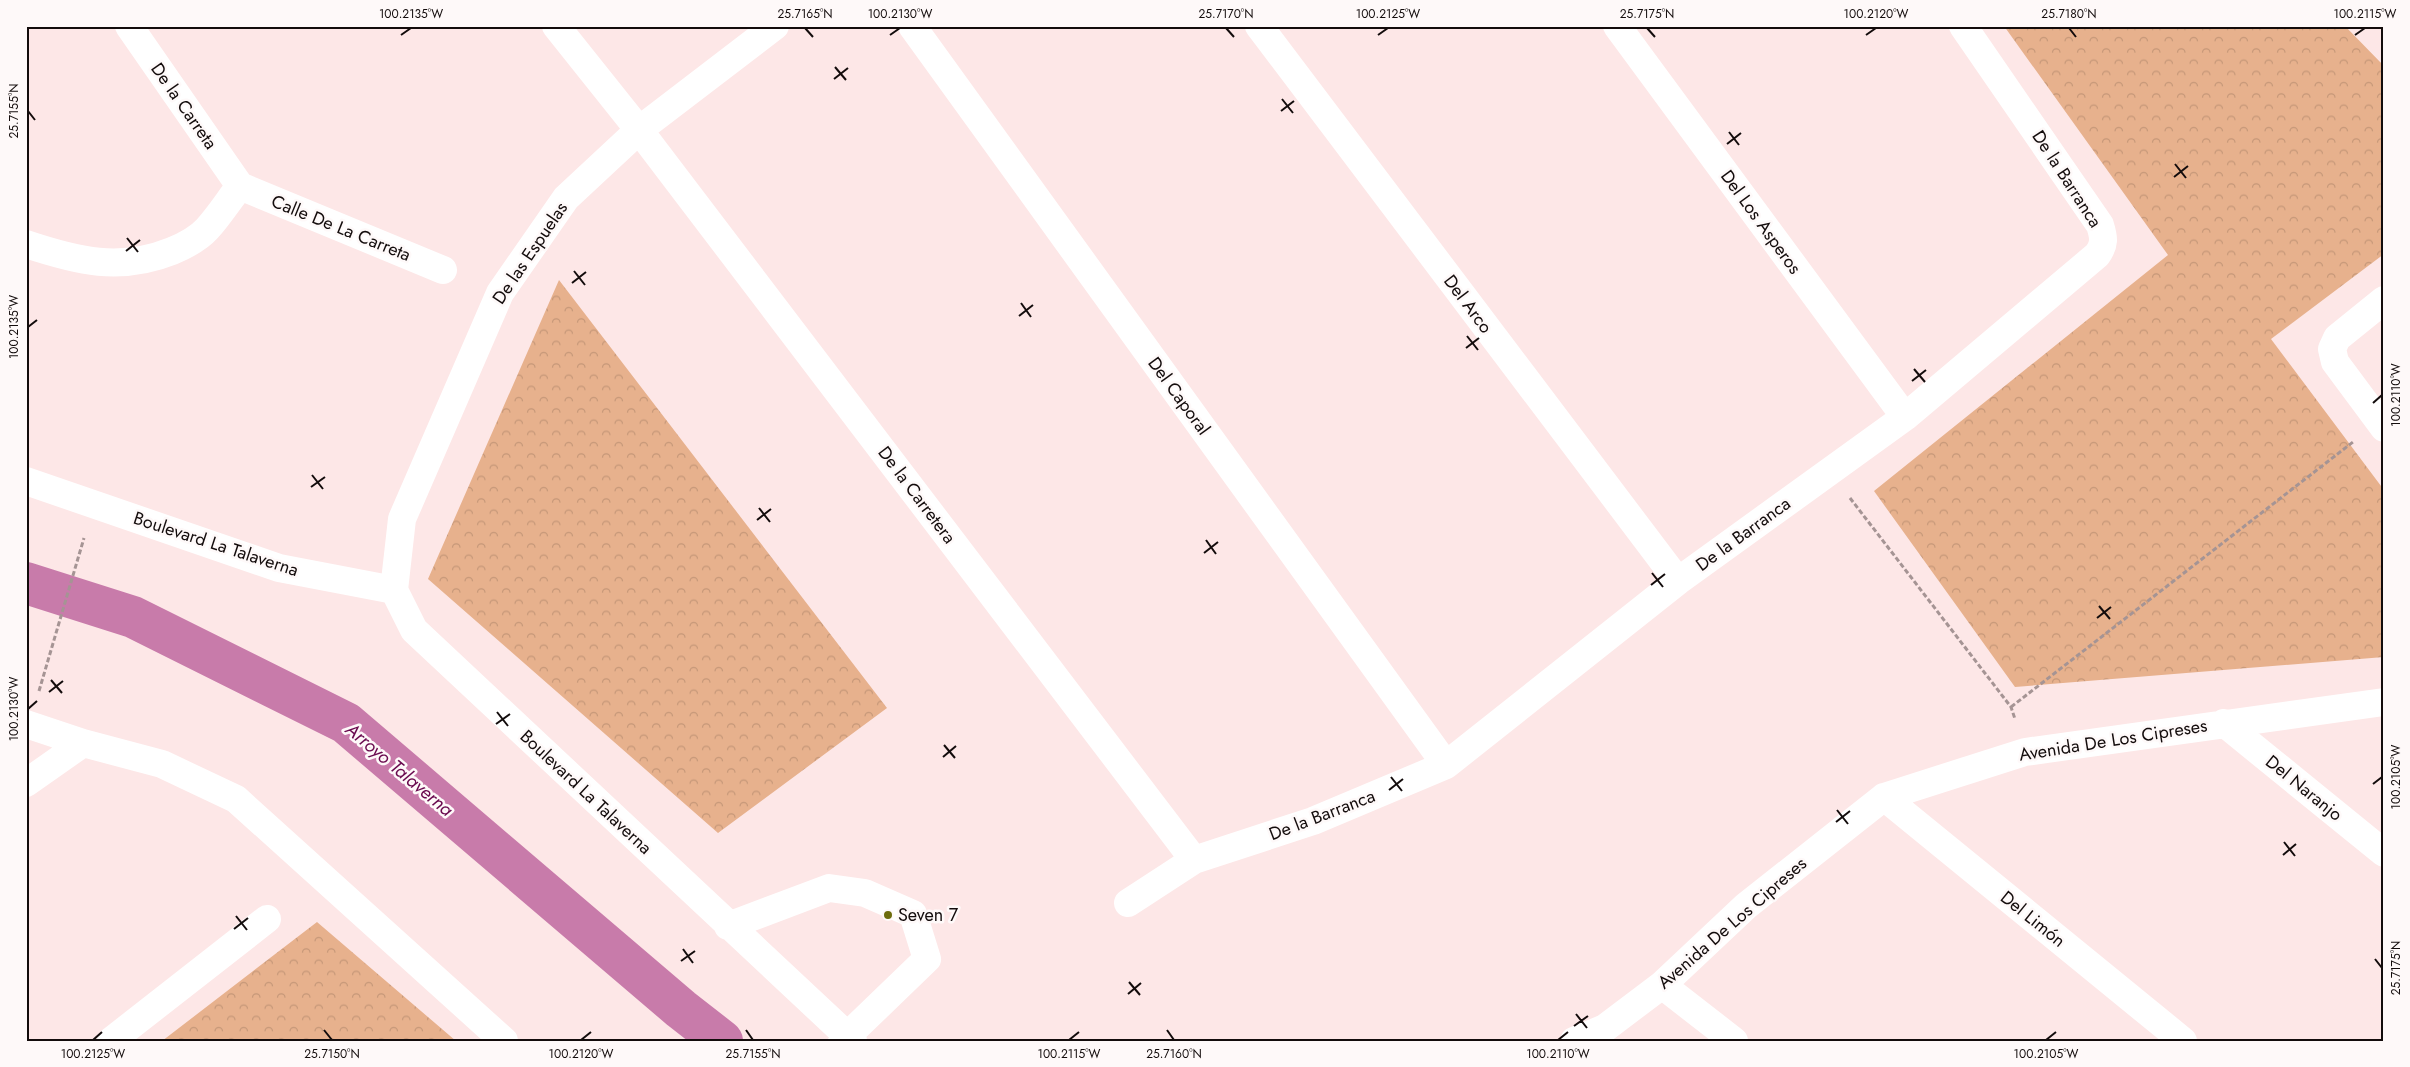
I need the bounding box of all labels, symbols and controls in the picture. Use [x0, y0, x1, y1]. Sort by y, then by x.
text: 100.2135°W [379, 5, 443, 23]
text: 25.7165°N [777, 5, 833, 23]
text: 100.2130°W [868, 5, 932, 23]
text: 25.7170°N [1198, 5, 1254, 23]
text: 100.2125°W [1356, 5, 1420, 23]
text: 25.7175°N [1620, 5, 1674, 23]
text: 100.2120°W [1844, 5, 1909, 23]
text: 25.7180°N [2041, 5, 2097, 23]
text: 100.2115°W [2333, 5, 2397, 23]
street label: De la Carreta [145, 57, 223, 155]
text: 25.7155°N [5, 83, 23, 139]
street label: De la Barranca [2026, 125, 2108, 233]
street label: Del Los Asperos [1714, 164, 1808, 280]
street label: Calle De La Carreta [267, 188, 415, 268]
street label: De las Espuelas [486, 197, 574, 309]
street label: Del Arco [1437, 269, 1499, 339]
text: 100.2135°W [5, 295, 23, 359]
street label: Del Caporal [1142, 352, 1216, 440]
text: 100.2110°W [2387, 363, 2405, 427]
street label: De la Carretera [872, 441, 962, 549]
street label: De la Barranca [1690, 491, 1796, 577]
street label: Boulevard La Talaverna [130, 505, 302, 583]
text: 100.2130°W [5, 677, 23, 741]
street label: Avenida De Los Cipreses [2017, 712, 2209, 768]
water label: Arroyo Talaverna [339, 715, 460, 823]
street label: Boulevard La Talaverna [514, 724, 658, 860]
text: 100.2105°W [2387, 744, 2405, 809]
street label: Del Naranjo [2260, 749, 2348, 827]
street label: De la Barranca [1265, 783, 1379, 847]
street label: Avenida De Los Cipreses [1652, 851, 1812, 995]
street label: Del Limón [1995, 885, 2071, 953]
place label: Seven 7 [898, 902, 959, 928]
marker: Seven 7 [882, 909, 894, 921]
text: 25.7175°N [2387, 941, 2405, 995]
text: 100.2125°W [61, 1045, 125, 1063]
text: 25.7150°N [304, 1045, 360, 1063]
text: 100.2120°W [549, 1045, 614, 1063]
text: 25.7155°N [725, 1045, 781, 1063]
text: 100.2115°W [1037, 1045, 1101, 1063]
text: 25.7160°N [1146, 1045, 1202, 1063]
text: 100.2110°W [1526, 1045, 1590, 1063]
text: 100.2105°W [2014, 1045, 2079, 1063]

